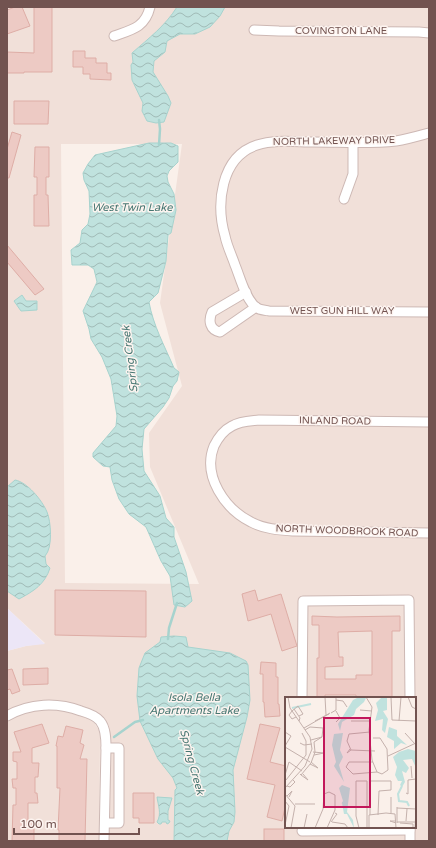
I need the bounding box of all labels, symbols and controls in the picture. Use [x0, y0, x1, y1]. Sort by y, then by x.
street label: COVINGTON LANE [295, 25, 387, 37]
street label: NORTH LAKEWAY DRIVE [273, 134, 395, 148]
water label: West Twin Lake [92, 201, 173, 214]
street label: WEST GUN HILL WAY [290, 305, 395, 317]
water label: Spring Creek [119, 324, 141, 393]
street label: INLAND ROAD [299, 414, 371, 428]
street label: NORTH WOODBROOK ROAD [275, 523, 419, 539]
water label: Isola Bella Apartments Lake [149, 691, 240, 717]
inset map [285, 697, 416, 828]
water label: Spring Creek [177, 728, 207, 797]
scale bar [14, 810, 139, 836]
text: 100 m [20, 817, 57, 831]

